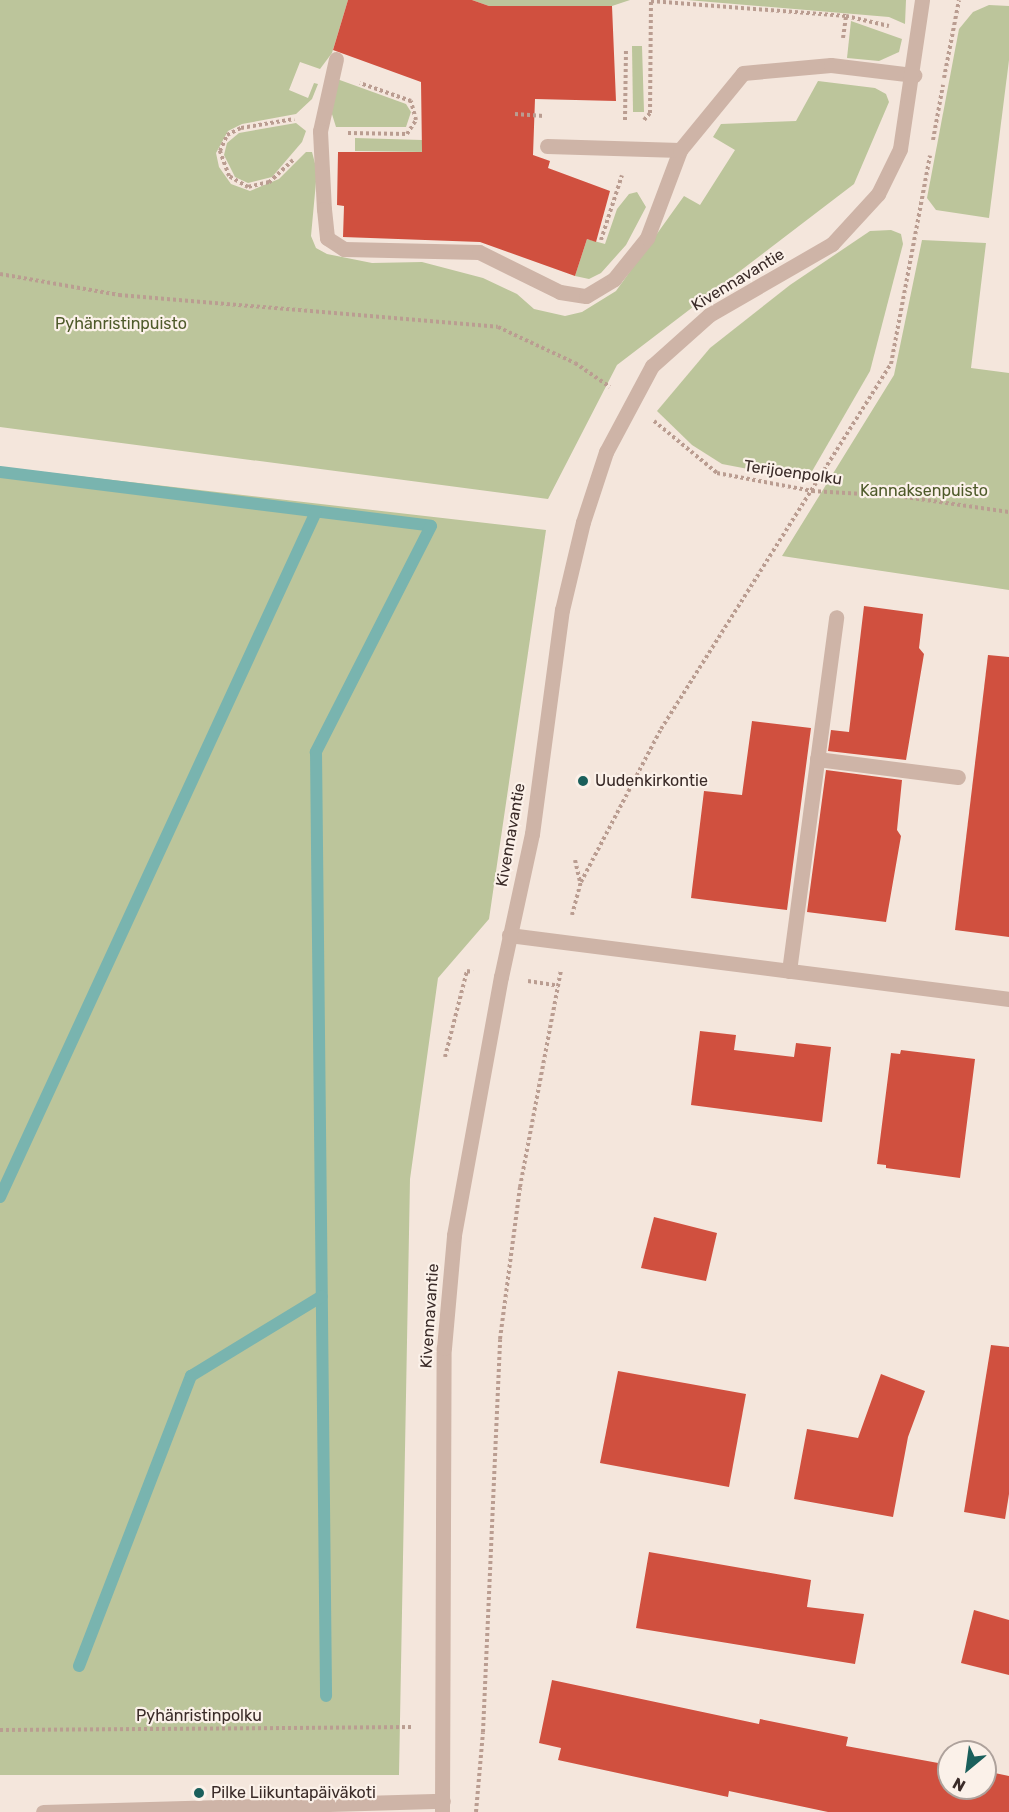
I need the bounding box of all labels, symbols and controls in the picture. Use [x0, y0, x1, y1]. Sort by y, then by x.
street label: Kivennavantie [688, 245, 788, 315]
park label: Pyhänristinpuisto [55, 314, 187, 334]
street label: Terijoenpolku [743, 457, 843, 489]
park label: Kannaksenpuisto [860, 481, 988, 501]
place label: Uudenkirkontie [595, 771, 708, 791]
marker: Uudenkirkontie [576, 774, 590, 788]
street label: Kivennavantie [492, 782, 530, 888]
street label: Kivennavantie [417, 1263, 443, 1369]
street label: Pyhänristinpolku [136, 1706, 262, 1726]
north arrow [937, 1740, 997, 1800]
text: N [949, 1773, 969, 1796]
place label: Pilke Liikuntapäiväkoti [211, 1783, 376, 1803]
marker: Pilke Liikuntapäiväkoti [192, 1786, 206, 1800]

